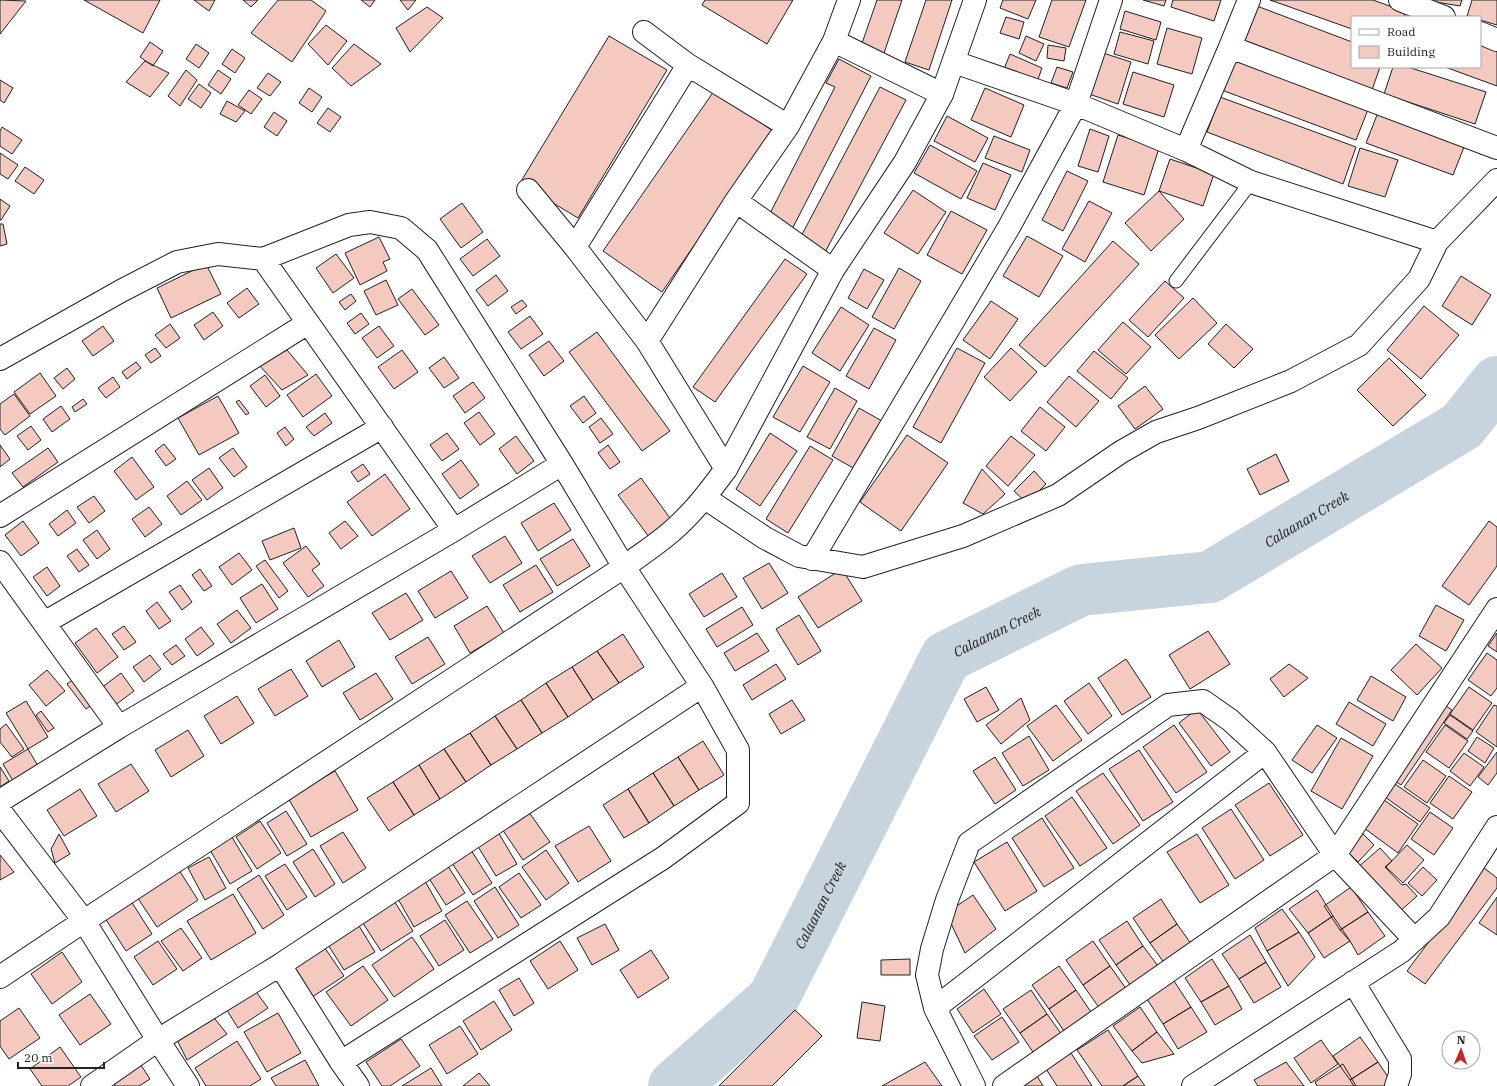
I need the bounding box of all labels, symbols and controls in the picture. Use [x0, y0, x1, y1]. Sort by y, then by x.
legend [1351, 16, 1481, 68]
text: Road [1387, 24, 1416, 39]
text: Building [1387, 44, 1435, 59]
water label: Calaanan Creek [1261, 487, 1353, 551]
water label: Calaanan Creek [950, 602, 1044, 661]
water label: Calaanan Creek [791, 858, 850, 952]
north arrow [1441, 1030, 1481, 1070]
text: N [1457, 1033, 1466, 1047]
scale bar [18, 1044, 104, 1070]
text: 20 m [24, 1050, 53, 1065]

